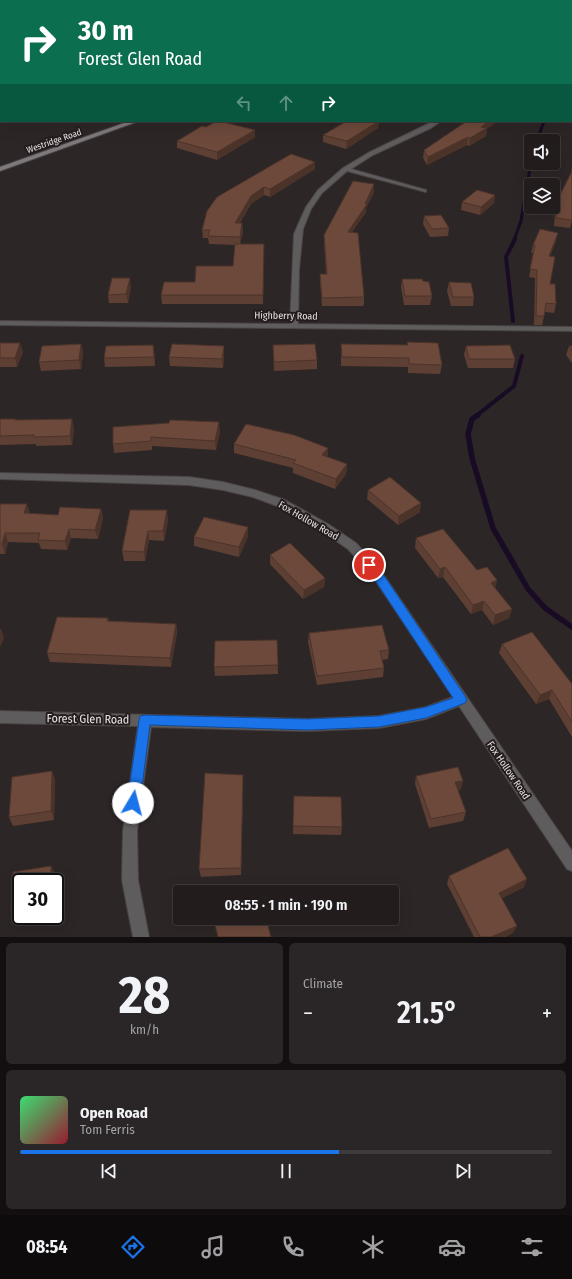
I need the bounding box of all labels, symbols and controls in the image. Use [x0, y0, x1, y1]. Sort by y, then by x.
text: 30 m [78, 14, 134, 47]
icon: right [12, 16, 64, 68]
text: Forest Glen Road [78, 48, 202, 70]
icon: left [233, 92, 255, 114]
icon: ahead [275, 92, 297, 114]
icon: right [317, 92, 339, 114]
street label: Westridge Road [25, 127, 83, 155]
map controls [524, 134, 560, 214]
button: sound [524, 134, 560, 170]
button: layers [524, 178, 560, 214]
street label: Highberry Road [254, 309, 318, 323]
street label: Fox Hollow Road [276, 499, 341, 543]
pin [352, 548, 386, 582]
icon: arrive [358, 554, 380, 576]
street label: Forest Glen Road [47, 711, 129, 727]
street label: Fox Hollow Road [484, 739, 532, 802]
position arrow [112, 782, 154, 824]
speed limit sign: 30 [12, 873, 64, 925]
text: 08:55 · 1 min · 190 m [225, 896, 347, 914]
text: 28 [119, 964, 170, 1027]
text: Climate [303, 976, 343, 991]
text: 21.5° [397, 995, 458, 1031]
text: − [303, 1000, 313, 1027]
text: + [542, 1000, 552, 1027]
text: km/h [130, 1022, 159, 1037]
text: Open Road [80, 1104, 148, 1122]
text: Tom Ferris [80, 1122, 135, 1137]
icon: previous [98, 1160, 120, 1182]
icon: pause [275, 1160, 297, 1182]
icon: next [452, 1160, 474, 1182]
icon: directions [119, 1233, 147, 1261]
icon: music [199, 1233, 227, 1261]
icon: phone [279, 1233, 307, 1261]
icon: climate [359, 1233, 387, 1261]
icon: car [438, 1233, 466, 1261]
icon: filters [518, 1233, 546, 1261]
text: 08:54 [26, 1236, 68, 1258]

